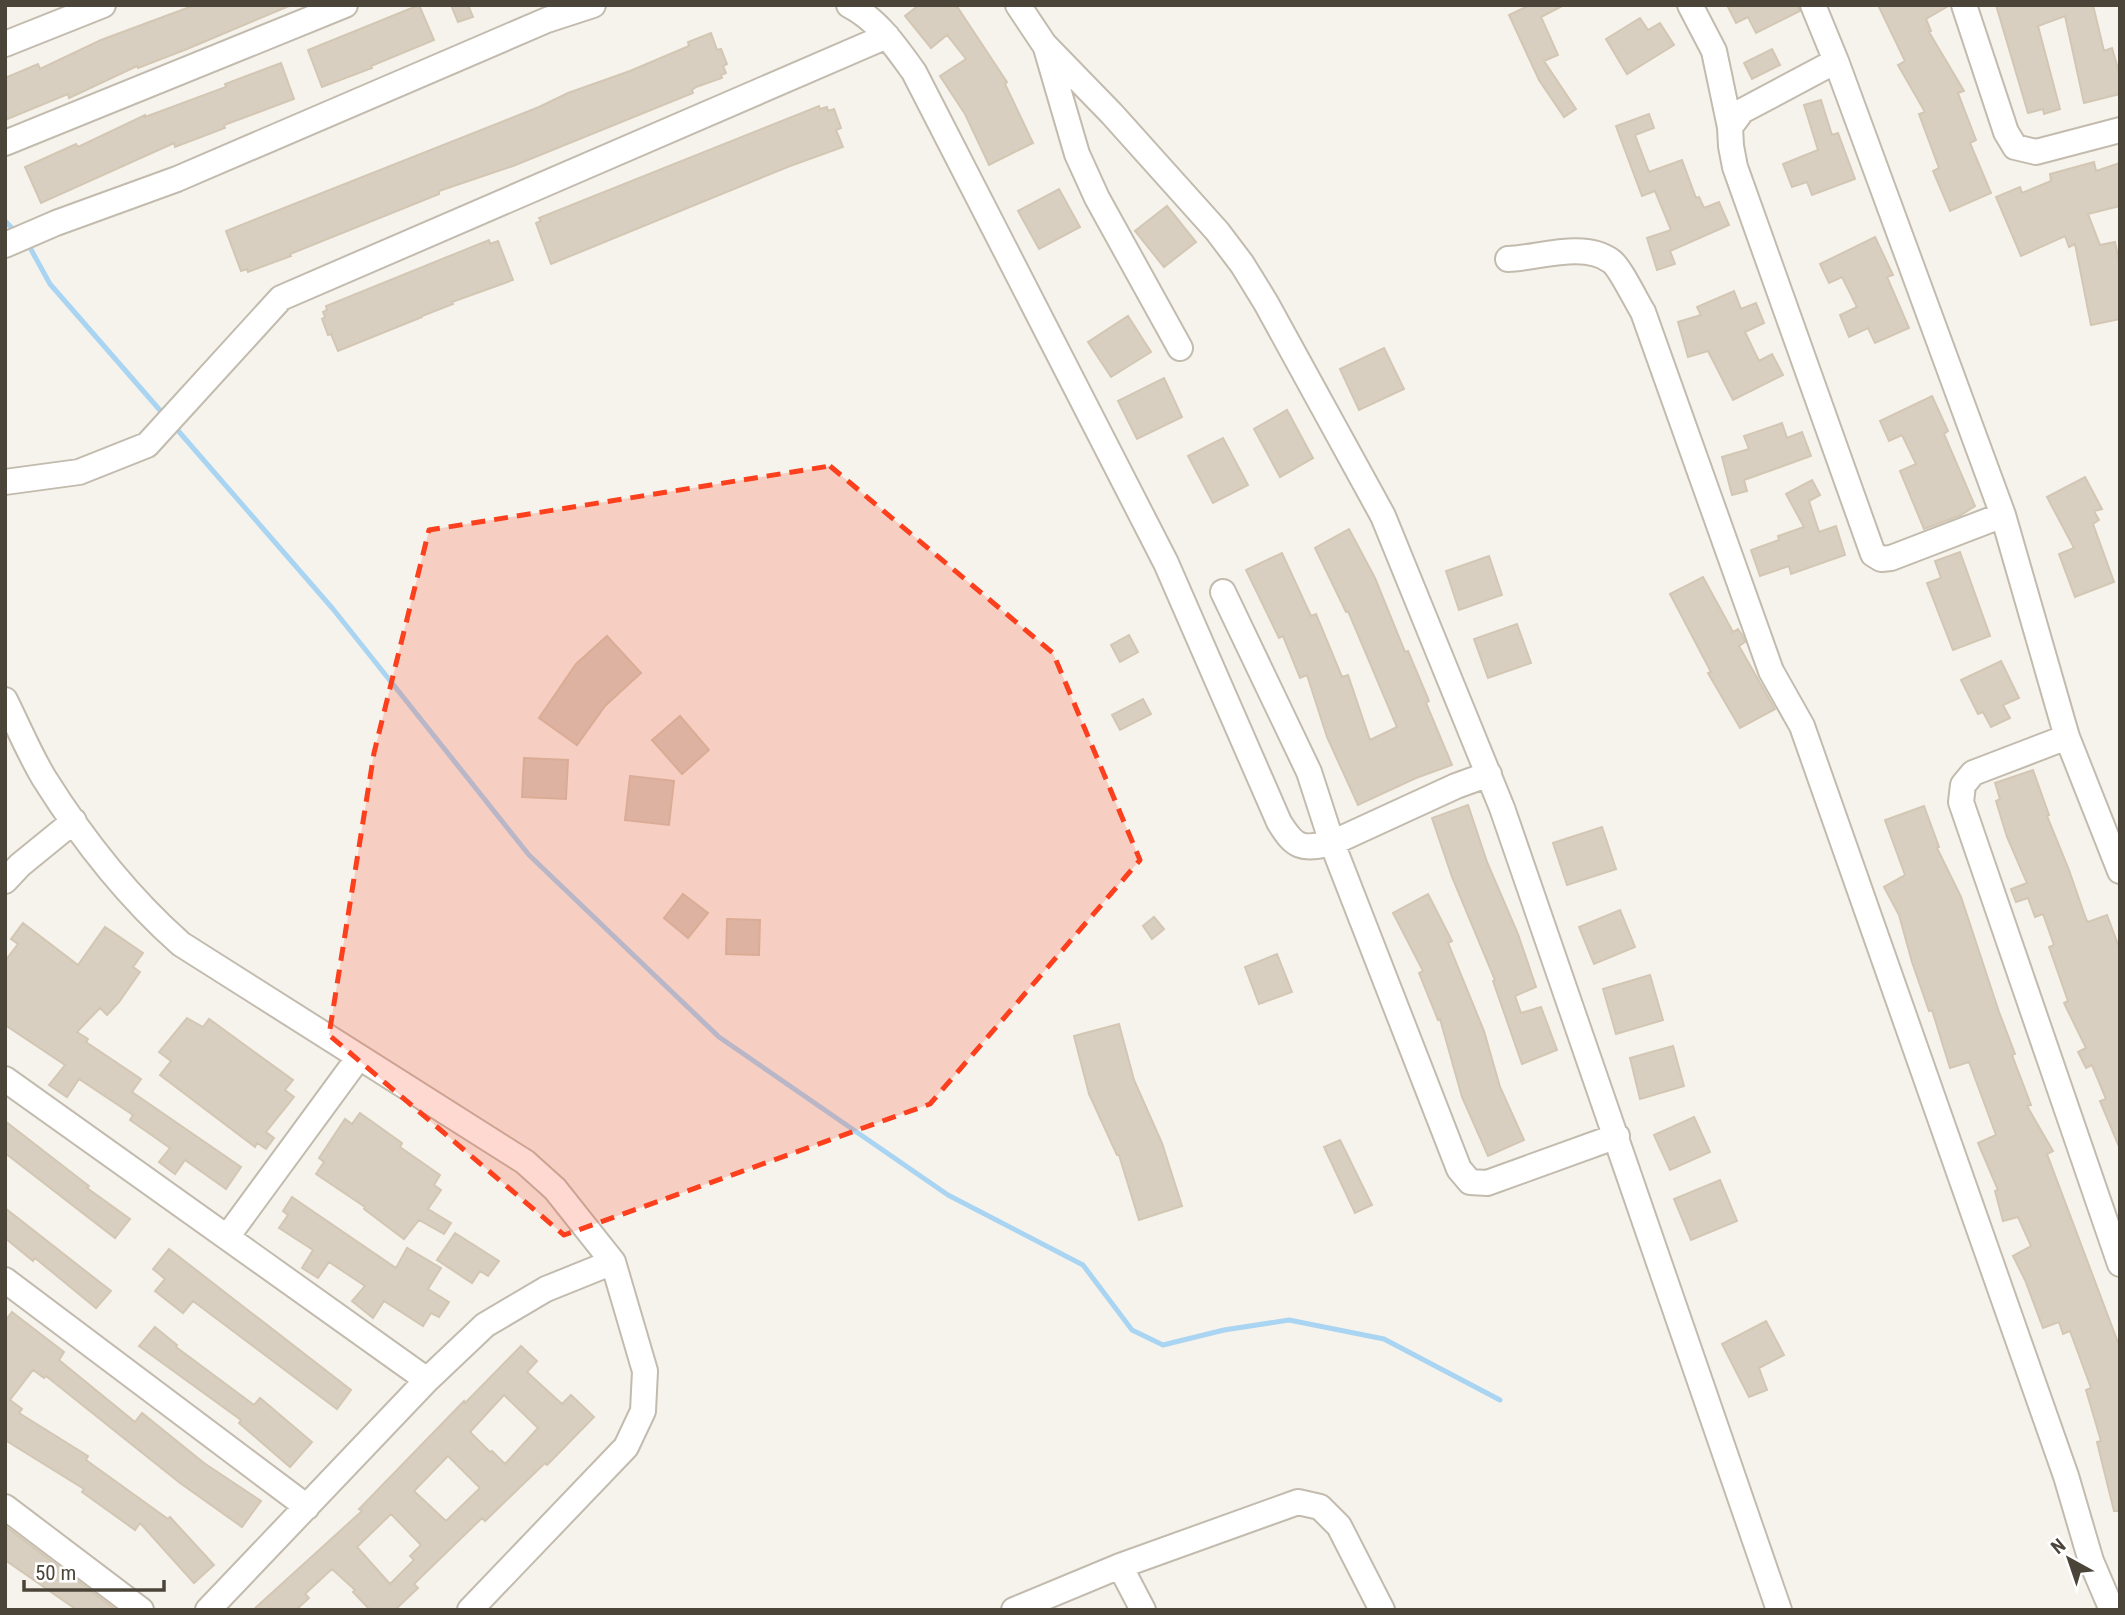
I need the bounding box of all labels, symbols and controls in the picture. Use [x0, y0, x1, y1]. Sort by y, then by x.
north arrow [2034, 1524, 2104, 1594]
text: N [2047, 1534, 2070, 1559]
scale bar [24, 1548, 164, 1592]
text: 50 m [35, 1561, 76, 1585]

